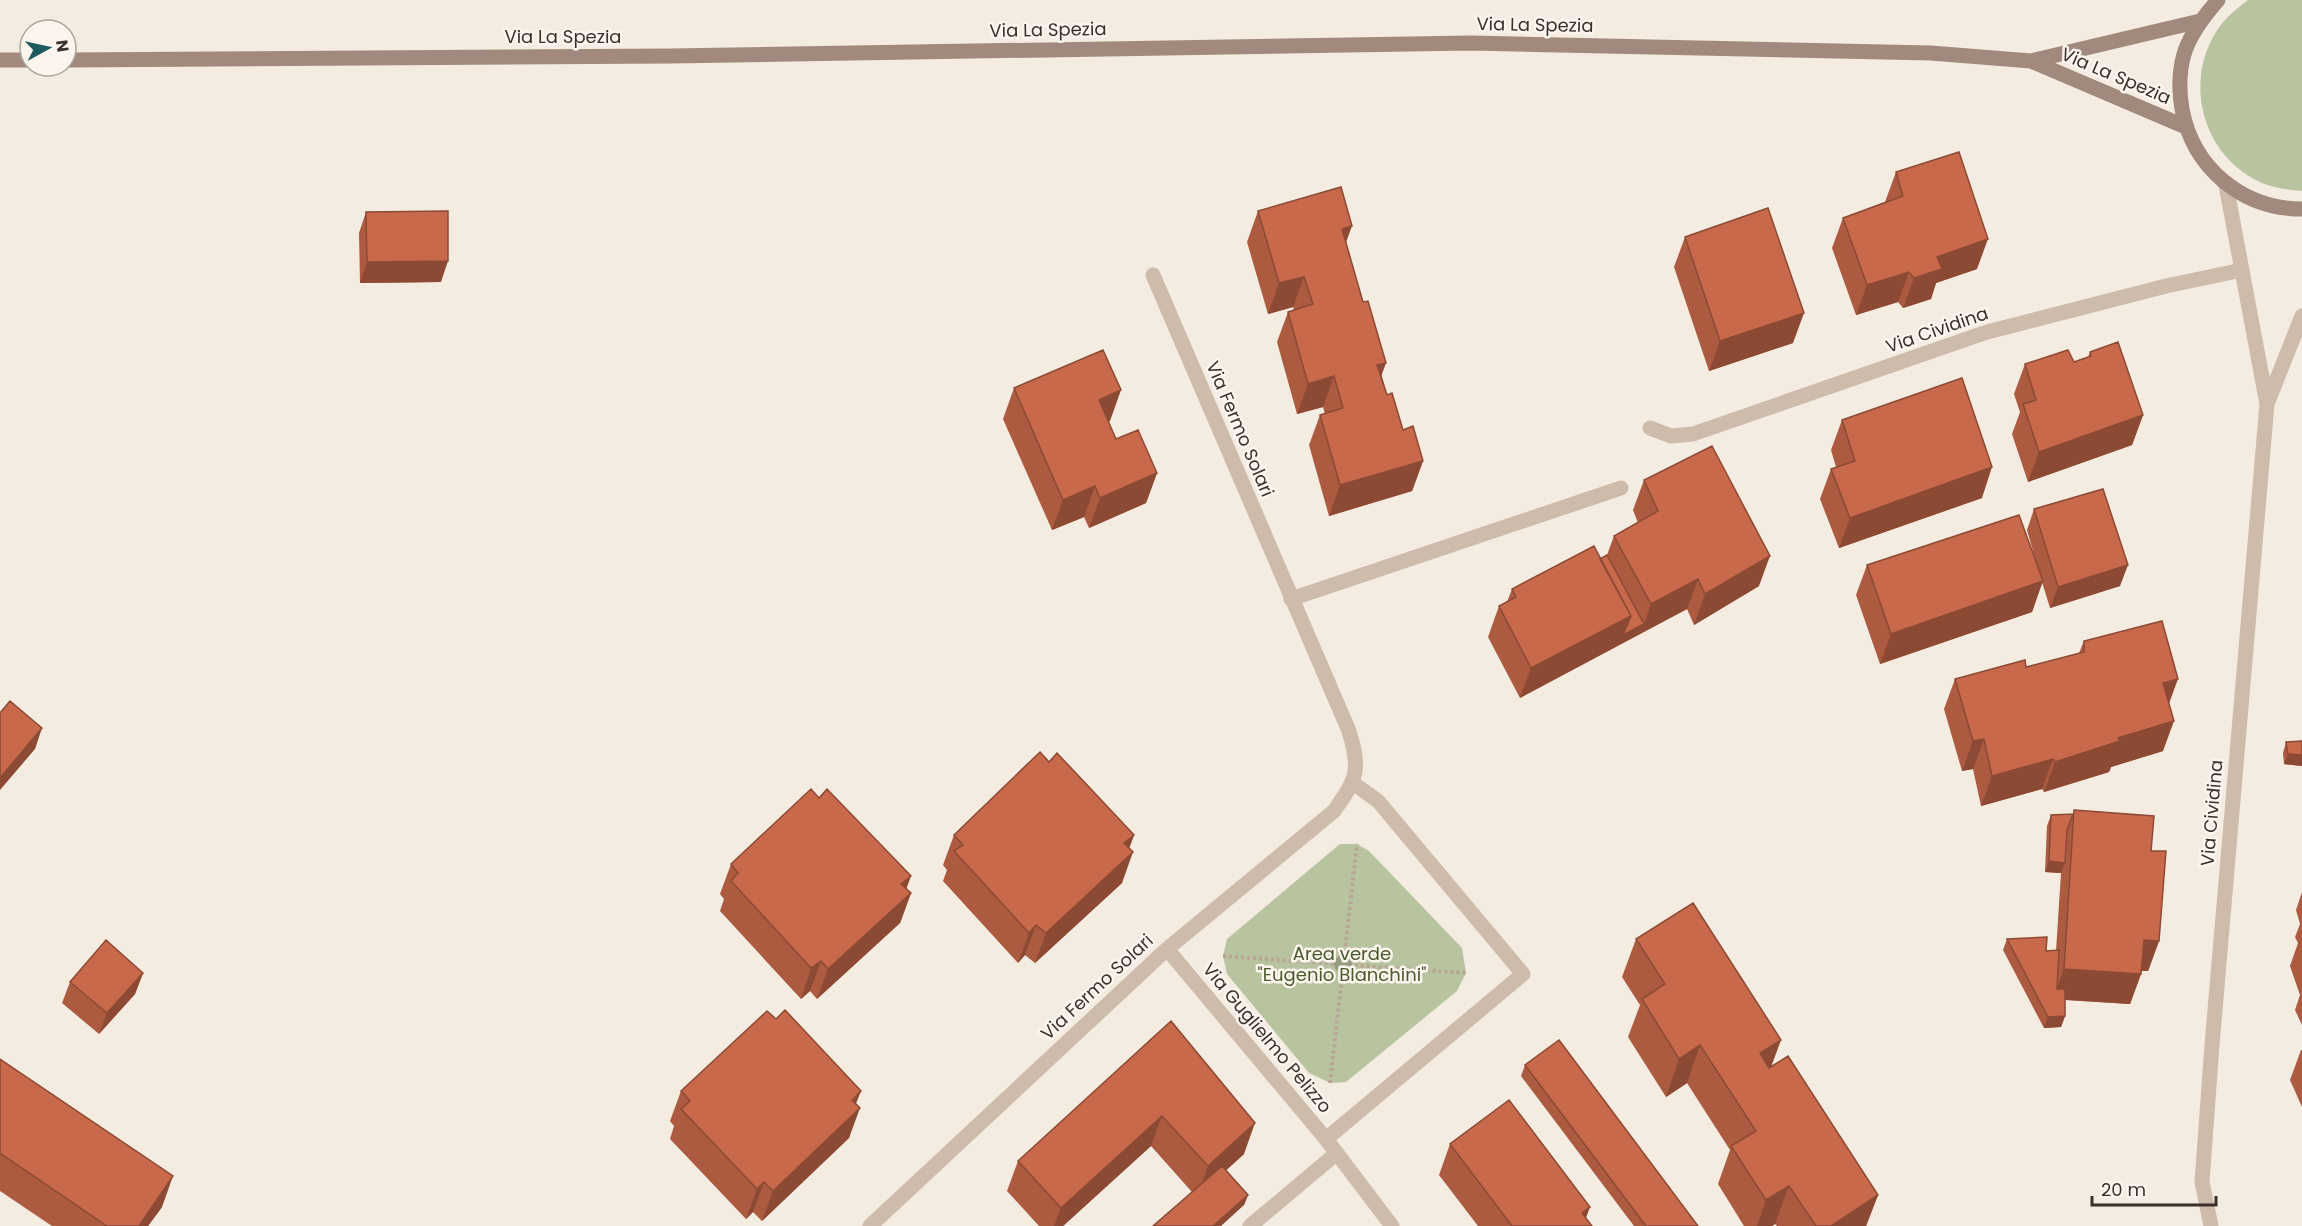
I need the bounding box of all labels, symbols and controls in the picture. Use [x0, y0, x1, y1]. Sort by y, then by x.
street label: Via La Spezia [1476, 11, 1594, 38]
street label: Via La Spezia [989, 16, 1107, 43]
north arrow [18, 18, 78, 78]
street label: Via La Spezia [505, 24, 622, 49]
text: N [50, 38, 75, 54]
street label: Via La Spezia [2057, 41, 2175, 110]
street label: Via Cividina [1882, 300, 1991, 359]
street label: Via Fermo Solari [1201, 357, 1280, 501]
street label: Via Cividina [2194, 759, 2229, 867]
street label: Via Fermo Solari [1035, 928, 1158, 1045]
park label: Area verde "Eugenio Blanchini" [1258, 941, 1426, 987]
street label: Via Guglielmo Pelizzo [1197, 957, 1338, 1118]
scale bar [2092, 1169, 2216, 1207]
text: 20 m [2101, 1177, 2146, 1202]

